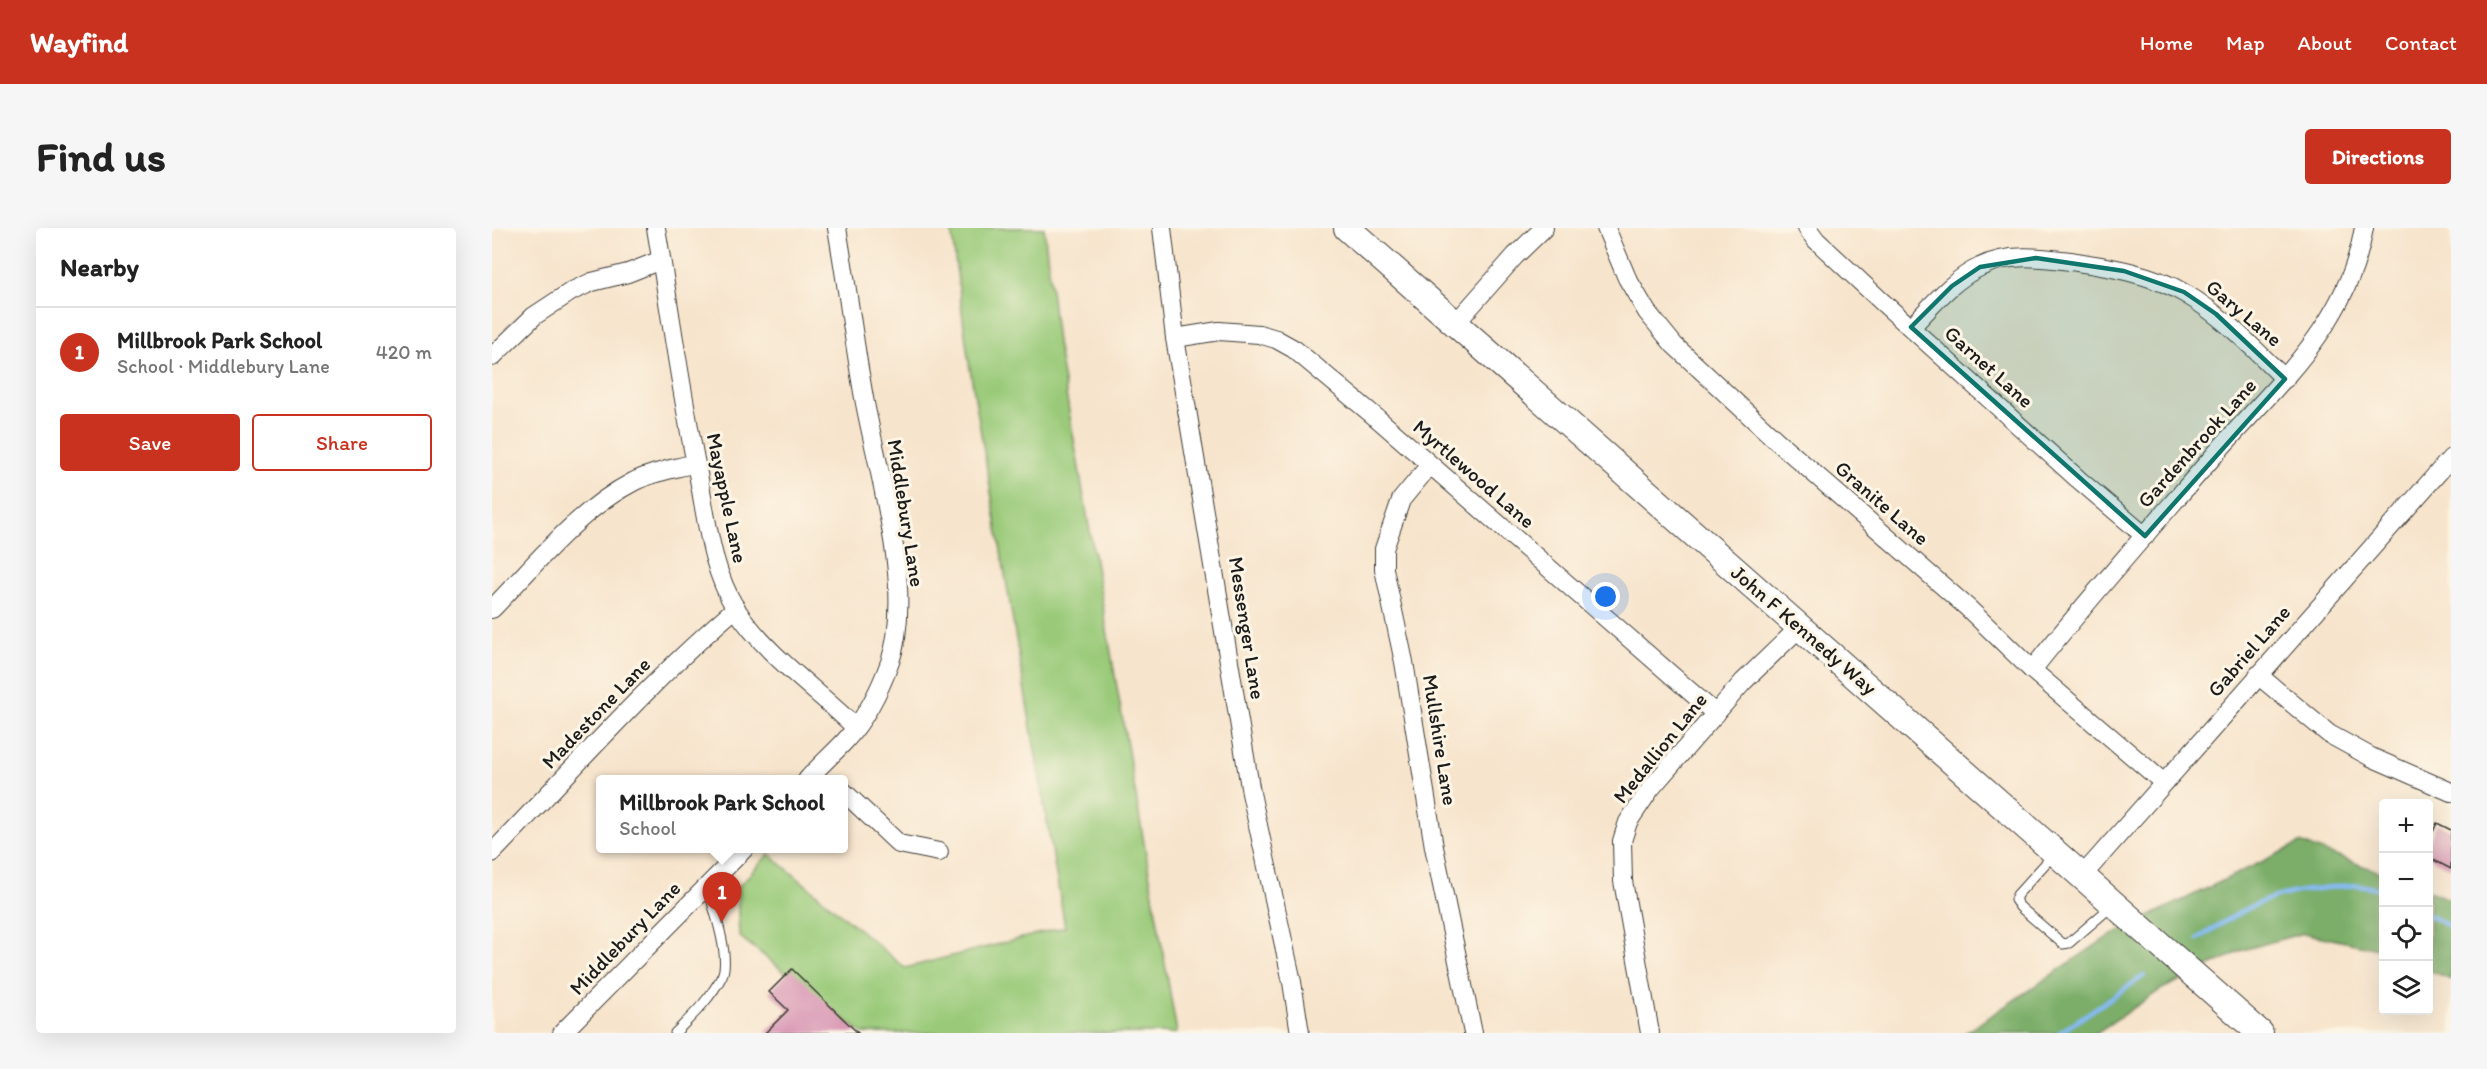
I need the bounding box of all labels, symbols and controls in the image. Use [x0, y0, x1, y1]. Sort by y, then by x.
text: Wayfind [30, 25, 128, 59]
text: Home [2140, 30, 2193, 55]
text: Map [2226, 30, 2265, 55]
text: About [2298, 30, 2352, 55]
text: Contact [2385, 30, 2457, 55]
button: Directions [2305, 129, 2451, 184]
text: Find us [36, 131, 166, 182]
text: Nearby [60, 251, 139, 283]
street label: Gary Lane [2201, 274, 2287, 352]
street label: Garnet Lane [1940, 320, 2039, 413]
text: Millbrook Park School [117, 327, 322, 354]
text: 1 [75, 340, 84, 364]
text: 420 m [376, 340, 432, 364]
text: School · Middlebury Lane [117, 354, 330, 378]
street label: Gardenbrook Lane [2132, 373, 2261, 513]
button: Save [60, 414, 240, 471]
button: Share [252, 414, 432, 471]
street label: Myrtlewood Lane [1408, 414, 1540, 533]
street label: Mayapple Lane [701, 431, 753, 565]
street label: Middlebury Lane [882, 437, 931, 589]
street label: Granite Lane [1830, 455, 1934, 550]
street label: Messenger Lane [1224, 555, 1271, 701]
street label: John F Kennedy Way [1726, 559, 1883, 700]
your location [1591, 582, 1620, 611]
street label: Gabriel Lane [2202, 600, 2295, 702]
street label: Madestone Lane [536, 652, 655, 774]
street label: Mullshire Lane [1418, 673, 1463, 807]
street label: Medallion Lane [1607, 687, 1712, 808]
popup [596, 775, 848, 853]
text: Millbrook Park School [619, 789, 825, 816]
map controls [2379, 799, 2433, 1015]
button: + [2379, 799, 2433, 853]
text: School [619, 816, 676, 840]
button: − [2379, 853, 2433, 907]
pin: 1 [702, 872, 742, 922]
street label: Middlebury Lane [564, 875, 685, 1000]
button: locate [2379, 907, 2433, 961]
button: layers [2379, 961, 2433, 1015]

